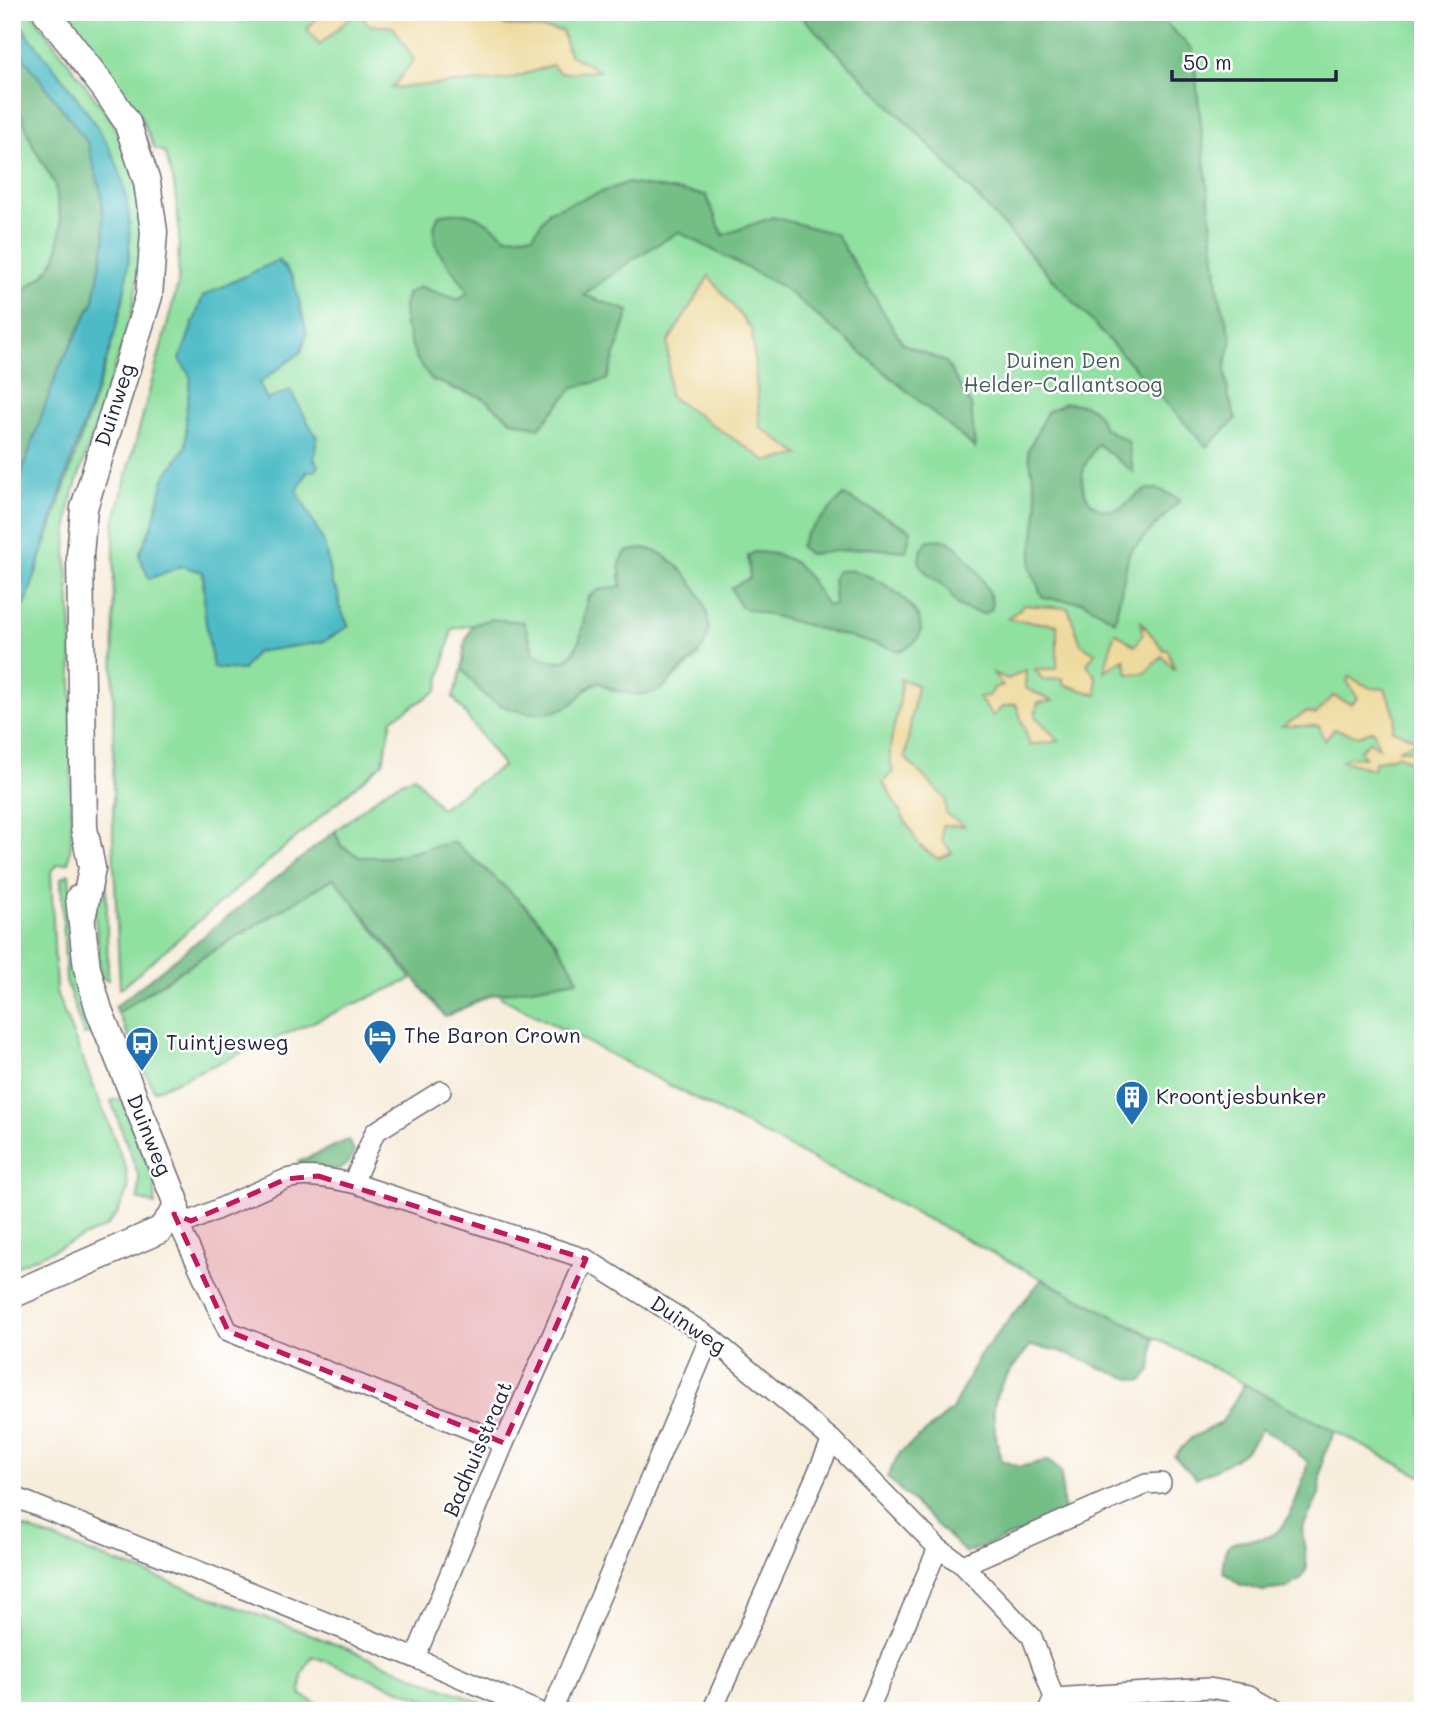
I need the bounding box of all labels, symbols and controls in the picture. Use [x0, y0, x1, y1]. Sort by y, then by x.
scale bar [1172, 38, 1337, 82]
text: 50 m [1183, 48, 1232, 75]
park label: Duinen Den Helder-Callantsoog [964, 346, 1162, 397]
street label: Duinweg [88, 360, 140, 449]
hotel icon: The Baron Crown [361, 1017, 399, 1066]
place label: The Baron Crown [404, 1021, 581, 1048]
bus stop icon: Tuintjesweg [123, 1024, 161, 1073]
place label: Tuintjesweg [166, 1028, 288, 1055]
building icon: Kroontjesbunker [1113, 1078, 1151, 1127]
place label: Kroontjesbunker [1156, 1082, 1327, 1109]
street label: Duinweg [122, 1090, 179, 1179]
street label: Duinweg [646, 1289, 732, 1359]
street label: Badhuisstraat [436, 1376, 517, 1520]

